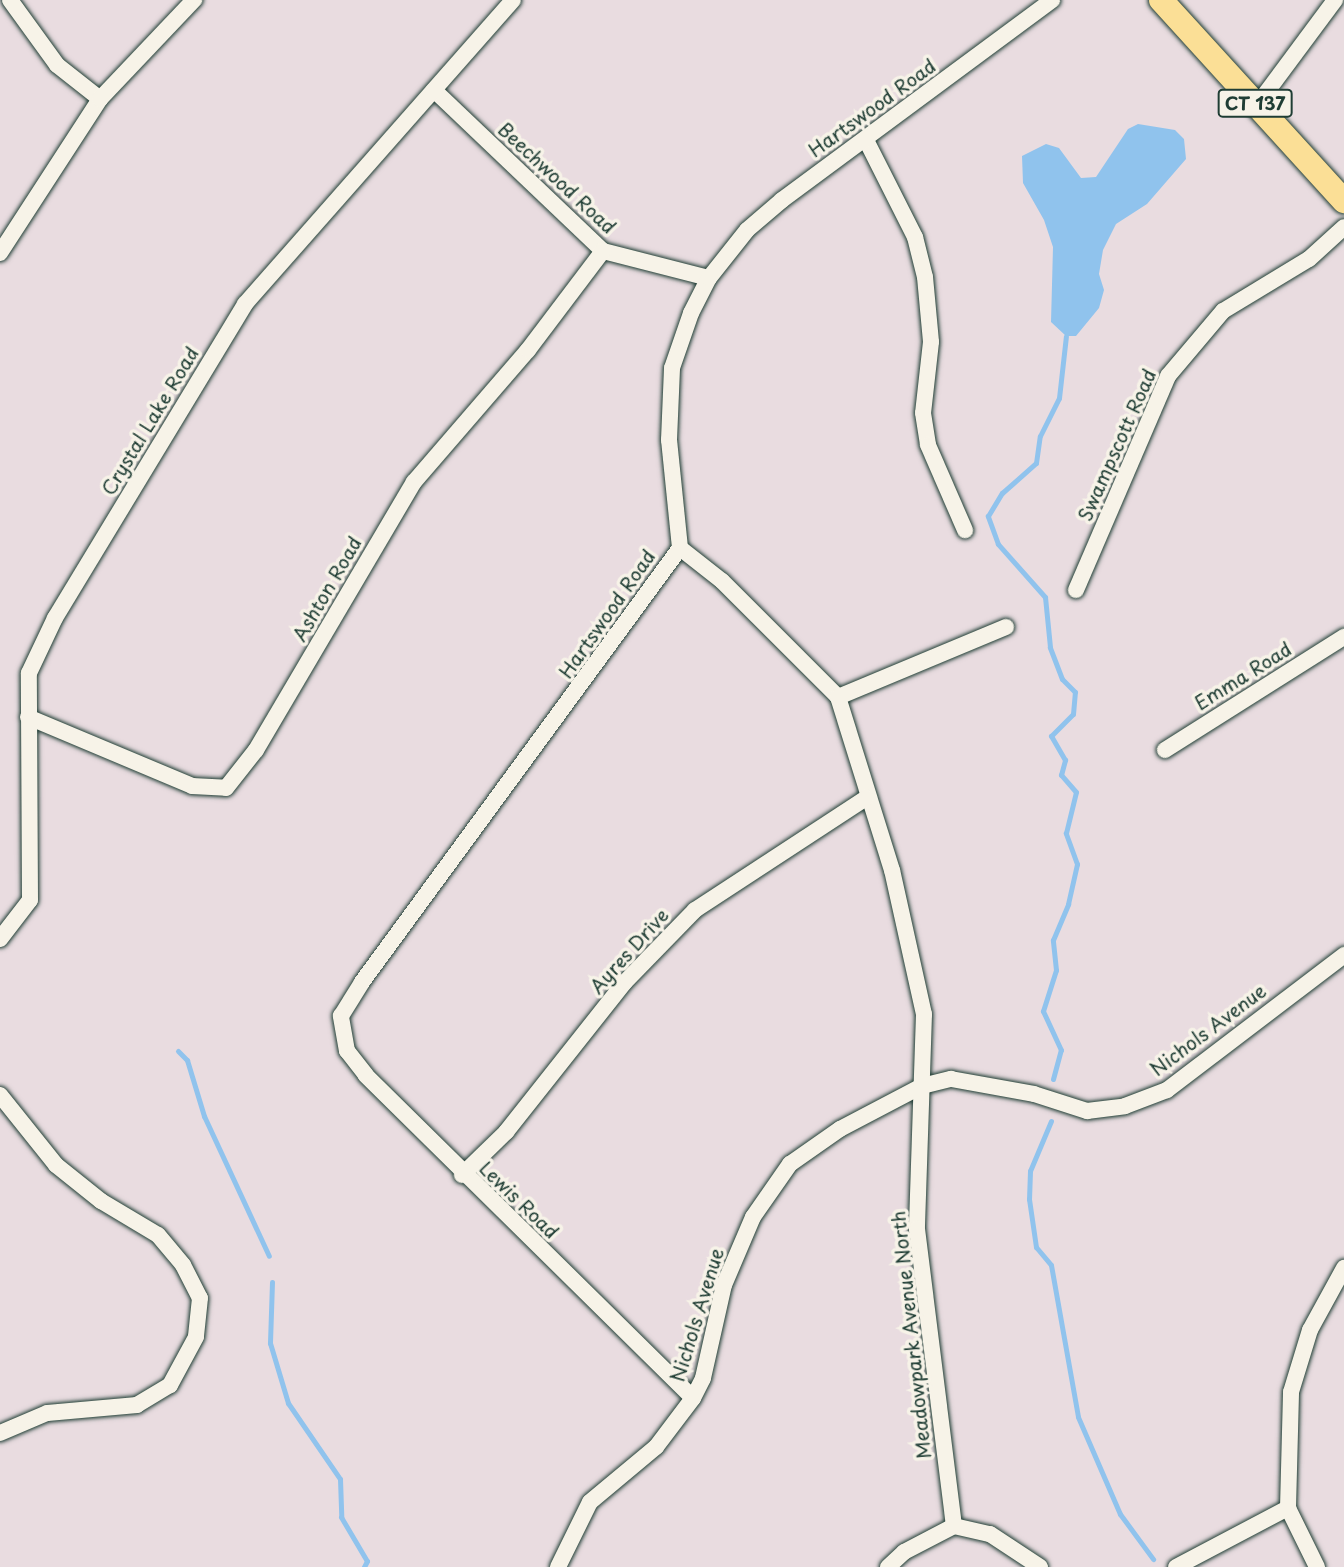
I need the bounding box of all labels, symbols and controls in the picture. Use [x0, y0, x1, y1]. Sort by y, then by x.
street label: Hartswood Road [804, 54, 940, 162]
road number: CT 137 [1216, 88, 1294, 118]
street label: Beechwood Road [493, 118, 621, 238]
street label: Crystal Lake Road [97, 343, 203, 499]
street label: Swampscott Road [1073, 366, 1161, 524]
street label: Ashton Road [288, 533, 366, 645]
street label: Hartswood Road [554, 545, 660, 683]
street label: Emma Road [1190, 637, 1296, 715]
street label: Ayres Drive [585, 903, 673, 999]
street label: Nichols Avenue [1146, 979, 1270, 1081]
street label: Lewis Road [475, 1157, 563, 1243]
street label: Meadowpark Avenue North [887, 1209, 935, 1461]
street label: Nichols Avenue [666, 1246, 728, 1384]

